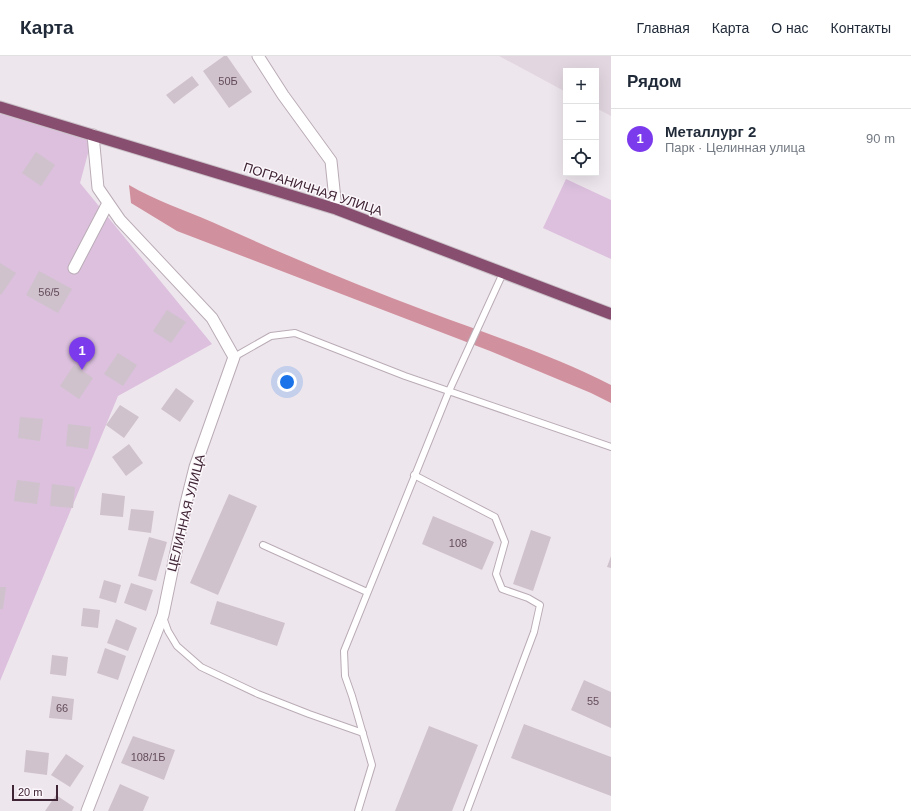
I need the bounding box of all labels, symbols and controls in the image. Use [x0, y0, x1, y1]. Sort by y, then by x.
text: Карта [20, 17, 74, 38]
text: Главная [636, 20, 690, 36]
text: Карта [712, 20, 749, 36]
text: О нас [771, 20, 809, 36]
text: Контакты [831, 20, 891, 36]
map controls [563, 68, 599, 176]
button: + [563, 68, 599, 104]
text: Рядом [627, 72, 682, 91]
house number: 50Б [218, 75, 238, 87]
button: − [563, 104, 599, 140]
text: Металлург 2 [665, 123, 756, 140]
text: 1 [636, 131, 644, 146]
text: 90 m [866, 131, 895, 146]
button: locate [563, 140, 599, 176]
text: Парк · Целинная улица [665, 140, 805, 155]
street label: ПОГРАНИЧНАЯ УЛИЦА [242, 159, 385, 219]
house number: 56/5 [38, 286, 60, 298]
pin: 1 [69, 337, 95, 370]
your location [277, 372, 297, 392]
street label: ЦЕЛИННАЯ УЛИЦА [164, 452, 208, 573]
house number: 108 [449, 537, 467, 549]
house number: 55 [587, 695, 599, 707]
house number: 66 [56, 702, 68, 714]
house number: 108/1Б [131, 751, 165, 763]
scale bar [12, 783, 58, 802]
text: 20 m [18, 786, 42, 798]

